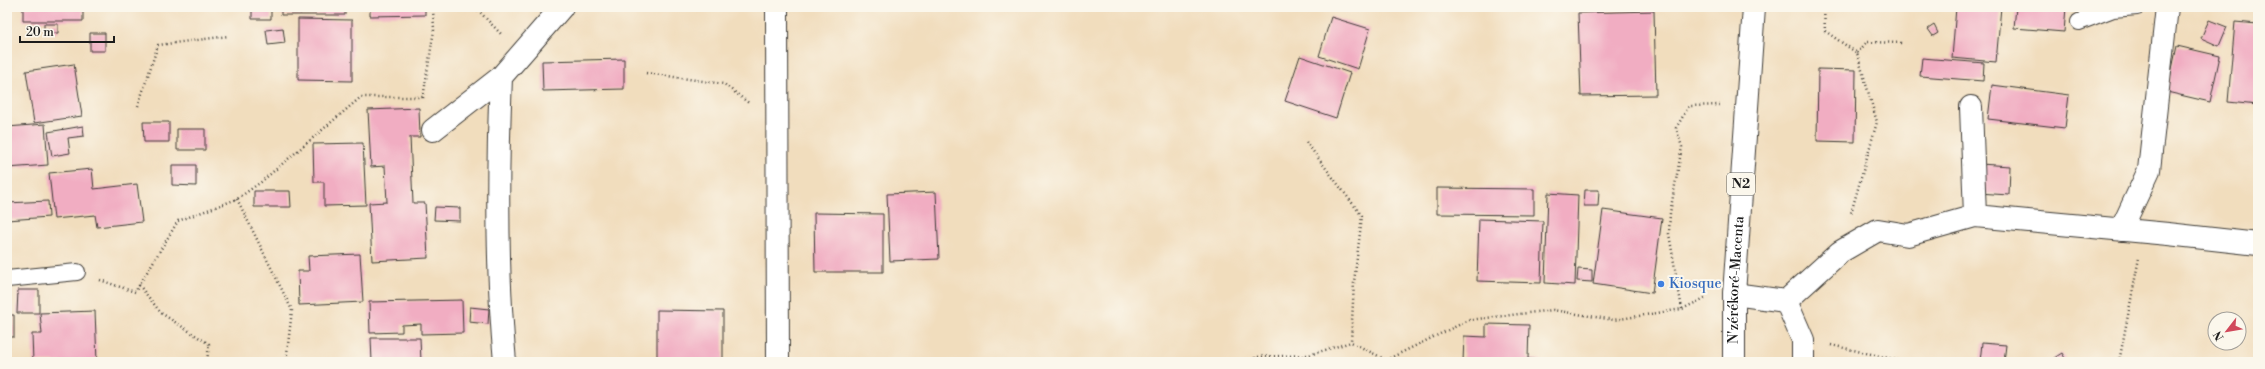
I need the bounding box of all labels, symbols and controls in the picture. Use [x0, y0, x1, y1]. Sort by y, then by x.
scale bar [20, 18, 114, 44]
text: 20 m [26, 25, 54, 40]
road number: N2 [1727, 173, 1755, 195]
street label: N'zérékoré-Macenta [1725, 215, 1748, 344]
place label: Kiosque [1669, 275, 1722, 293]
marker: Kiosque [1656, 279, 1666, 289]
north arrow [2207, 311, 2247, 351]
text: N [2211, 328, 2228, 343]

